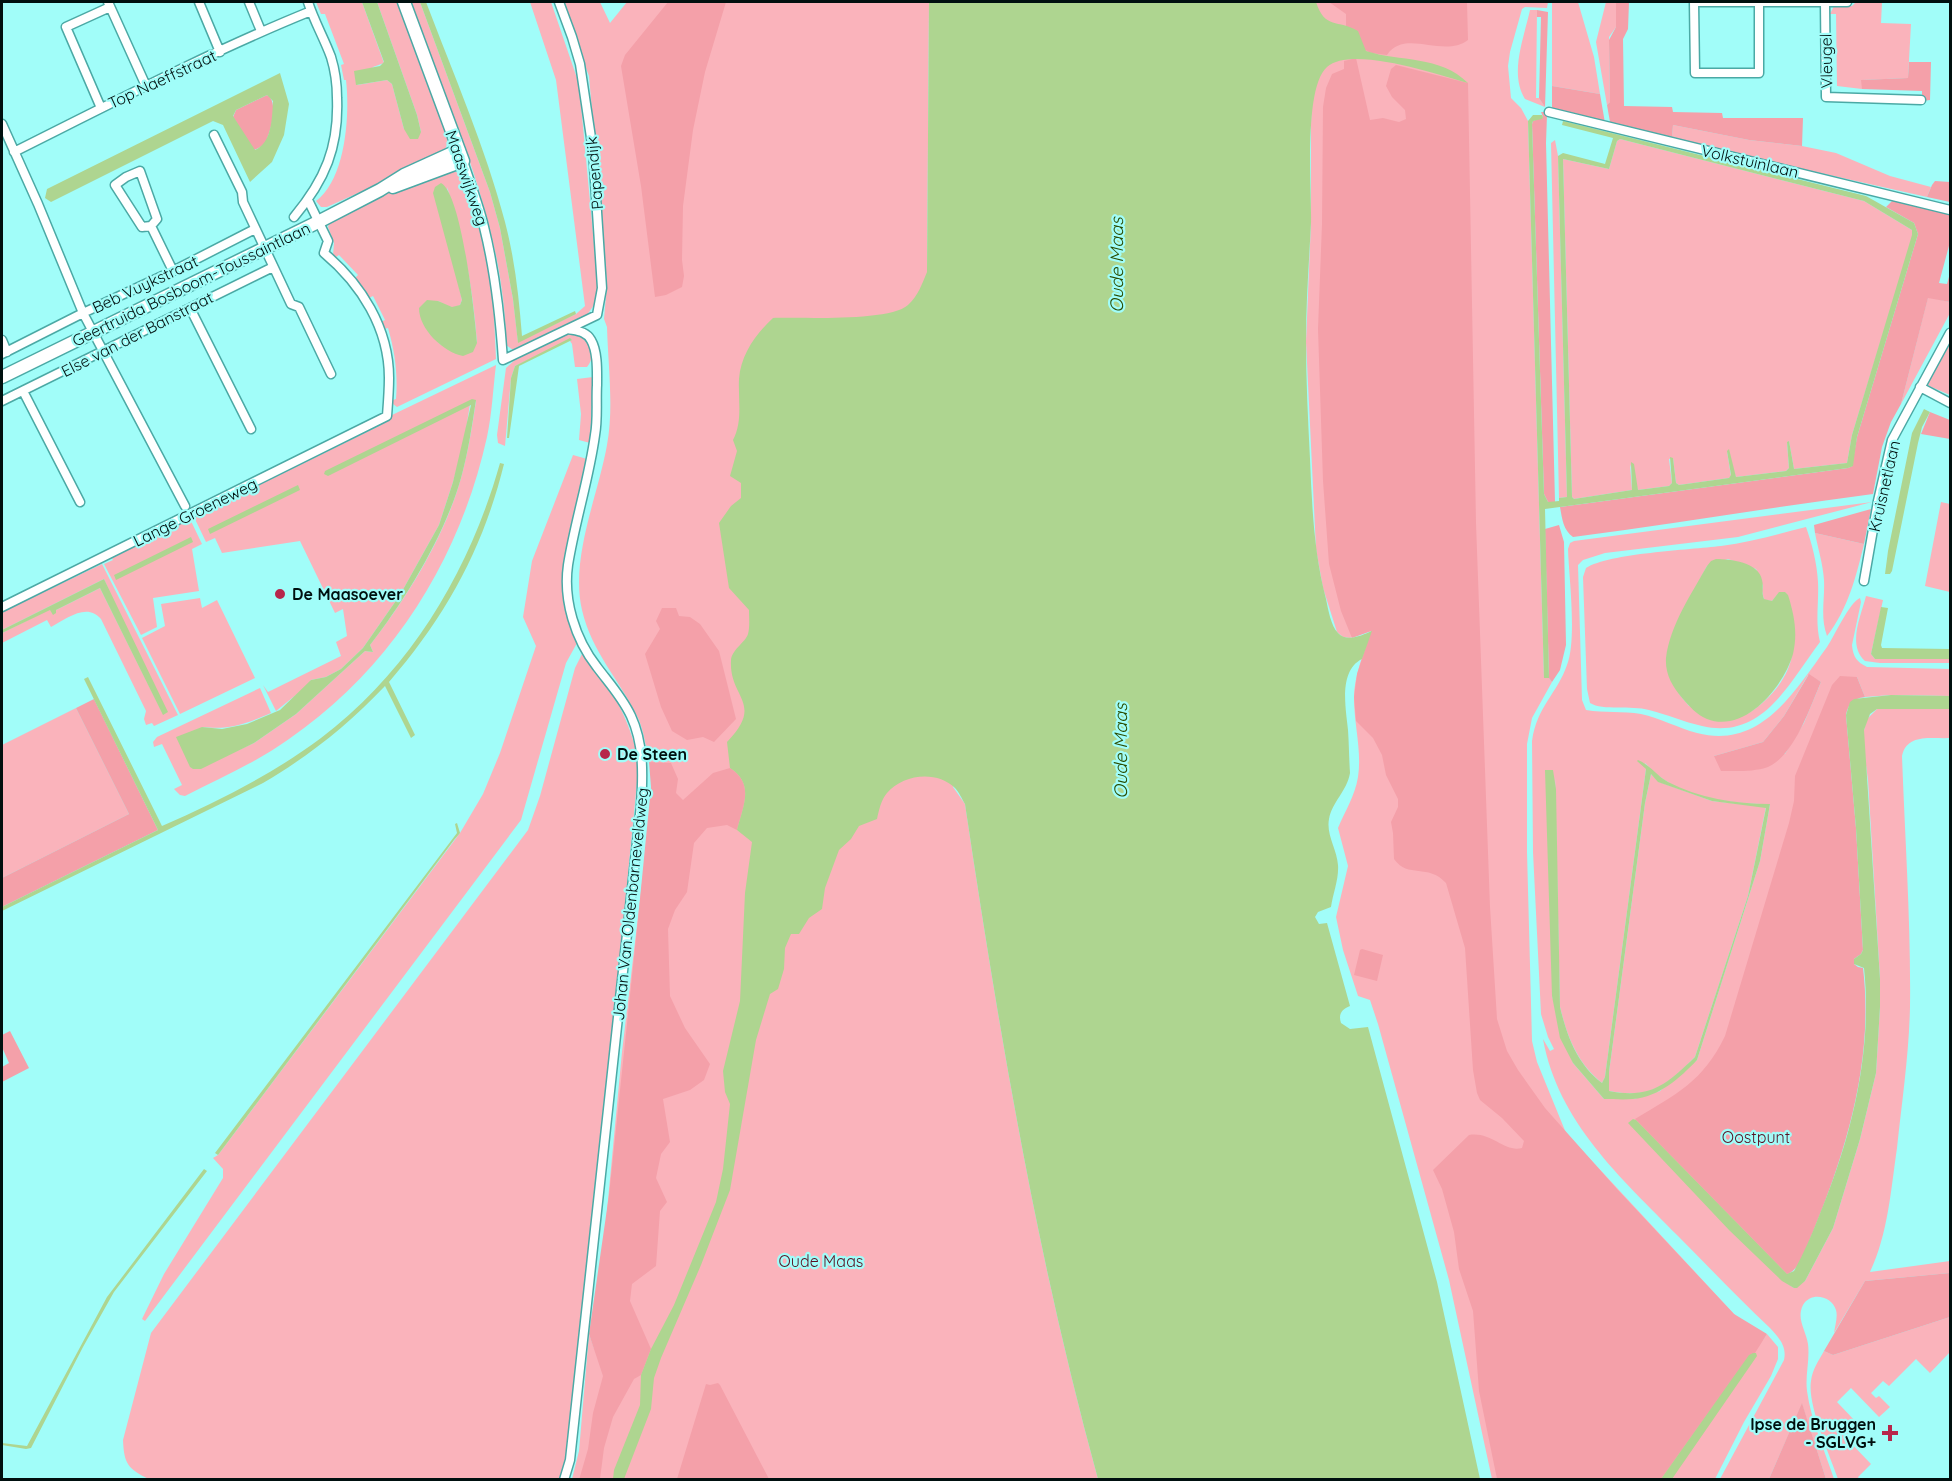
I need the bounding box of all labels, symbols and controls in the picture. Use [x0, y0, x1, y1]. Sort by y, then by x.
street label: Vleugel [1816, 34, 1836, 88]
street label: Top Naeffstraat [105, 45, 219, 113]
street label: Maaswijkweg [441, 128, 493, 228]
street label: Papendijk [581, 136, 607, 210]
street label: Volkstuinlaan [1699, 140, 1801, 182]
water label: Oude Maas [1105, 216, 1128, 313]
street label: Geertruida Bosboom-Toussaintlaan [69, 217, 313, 351]
street label: Beb Vuykstraat [89, 251, 201, 317]
street label: Else van der Banstraat [58, 287, 216, 381]
street label: Kruisnetlaan [1864, 438, 1904, 534]
street label: Lange Groeneweg [130, 473, 260, 551]
place label: De Maasoever [292, 584, 403, 604]
marker: De Maasoever [273, 587, 287, 601]
water label: Oude Maas [1109, 702, 1132, 799]
place label: De Steen [617, 744, 687, 764]
marker: De Steen [598, 747, 612, 761]
street label: Johan Van Oldenbarneveldweg [608, 787, 652, 1021]
park label: Oostpunt [1722, 1127, 1790, 1147]
park label: Oude Maas [779, 1251, 863, 1271]
place label: Ipse de Bruggen - SGLVG+ [1750, 1414, 1876, 1452]
marker: Ipse de Bruggen - SGLVG+ [1881, 1424, 1899, 1442]

